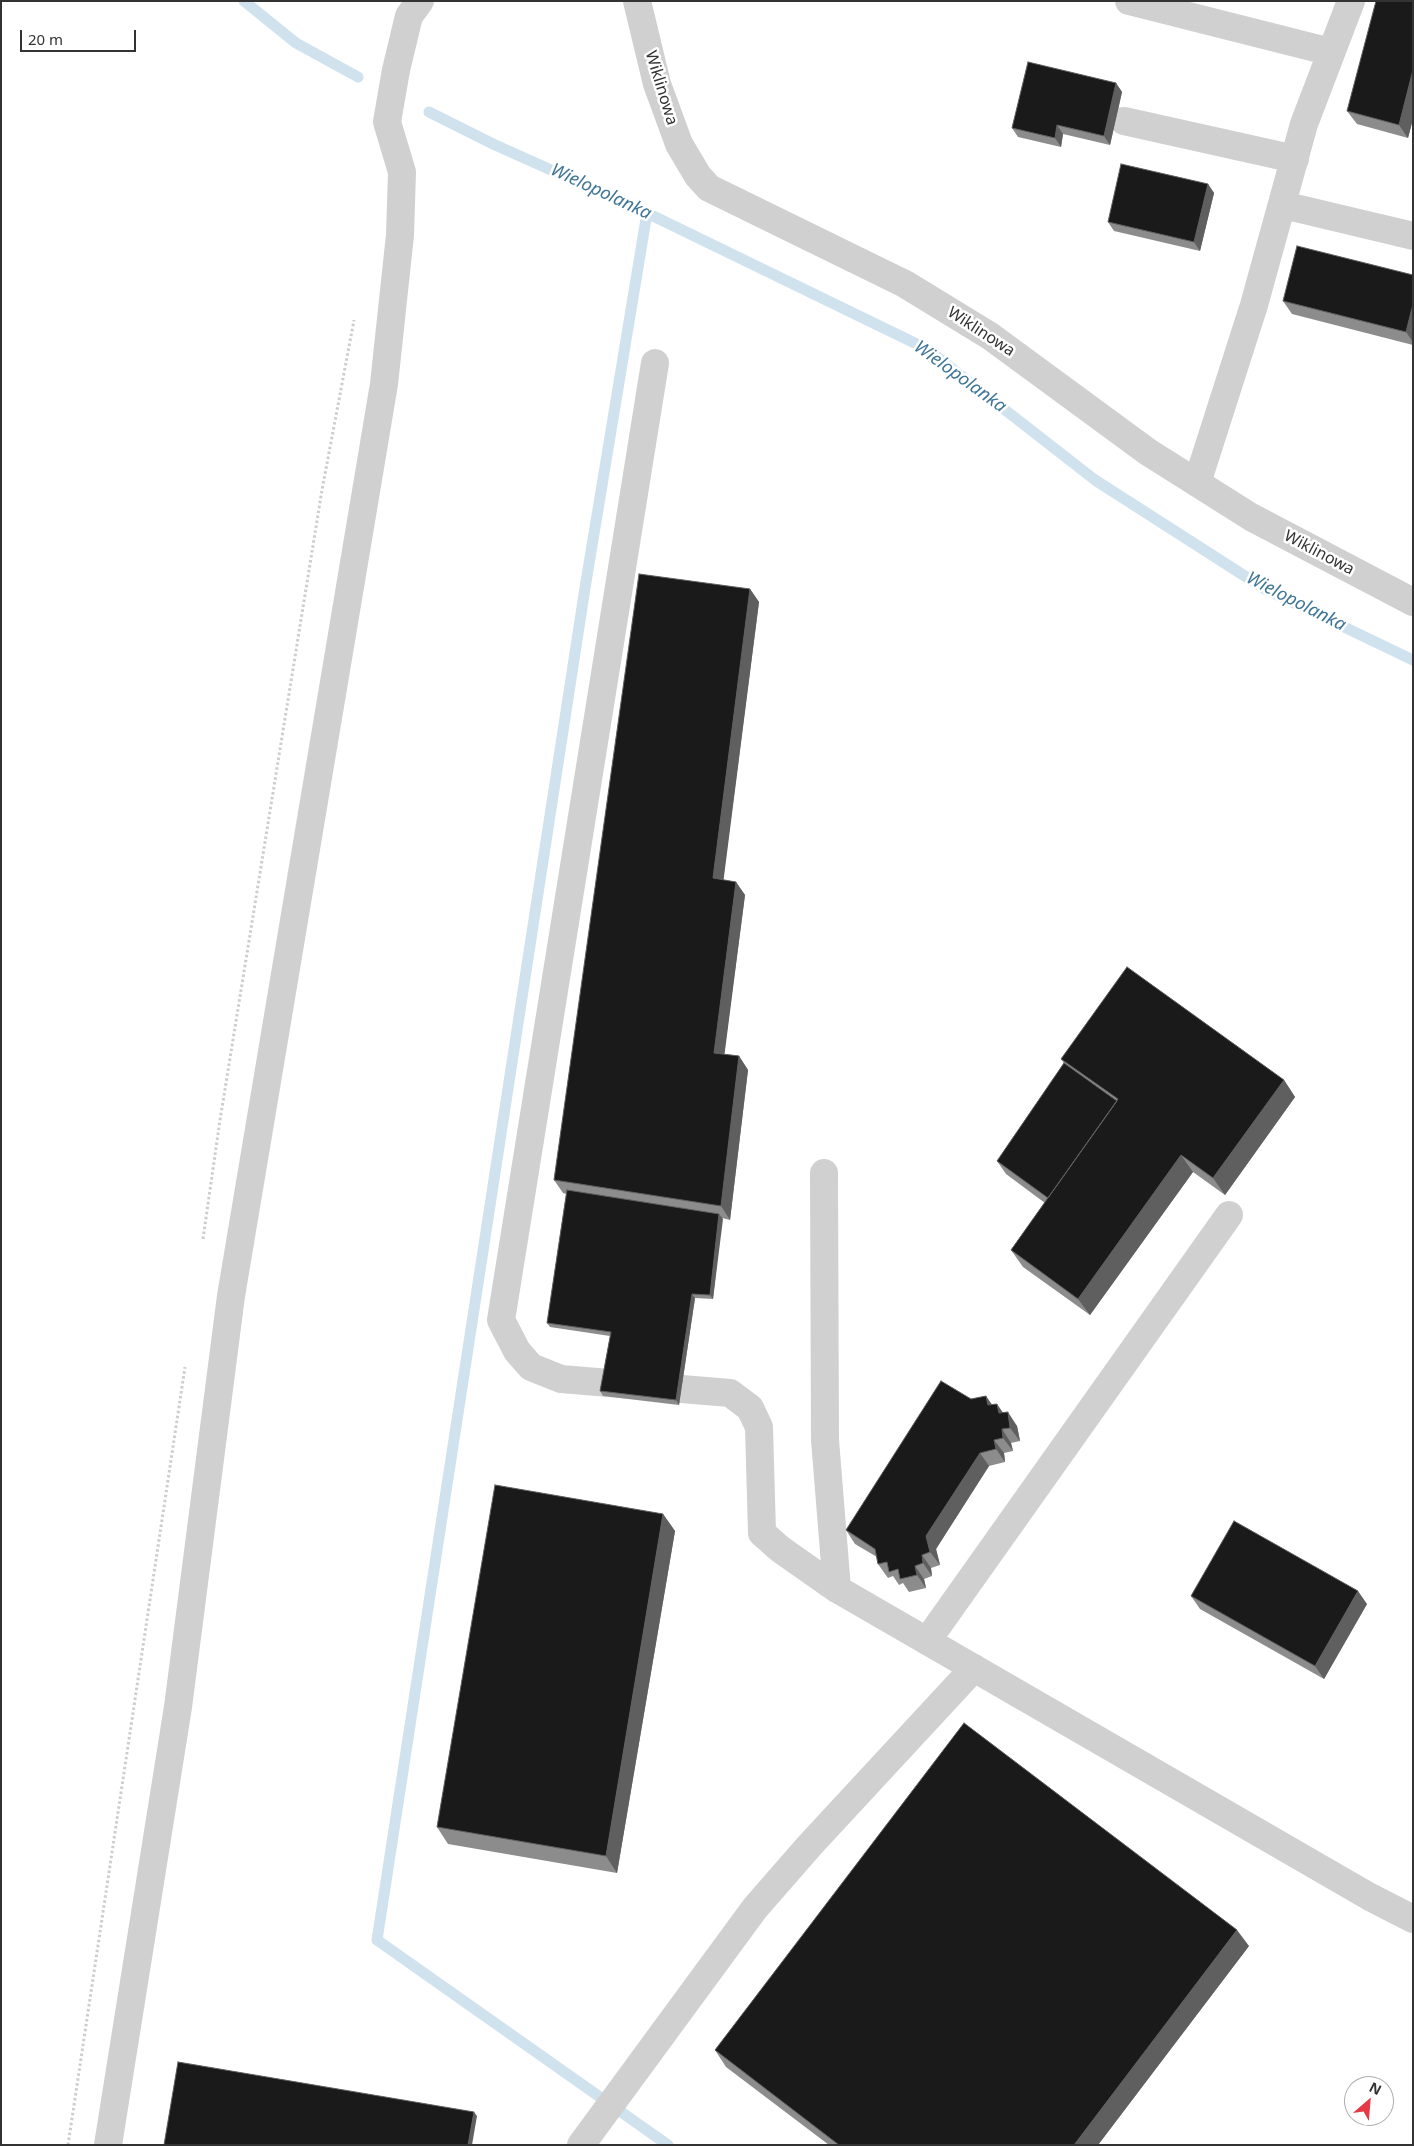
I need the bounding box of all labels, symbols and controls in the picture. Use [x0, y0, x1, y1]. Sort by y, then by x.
scale bar [22, 20, 139, 52]
text: 20 m [28, 29, 63, 49]
street label: Wiklinowa [641, 49, 681, 127]
water label: Wielopolanka [547, 159, 655, 225]
street label: Wiklinowa [944, 303, 1018, 361]
water label: Wielopolanka [910, 336, 1010, 418]
street label: Wiklinowa [1281, 527, 1357, 579]
water label: Wielopolanka [1243, 568, 1349, 636]
north arrow [1344, 2076, 1394, 2126]
text: N [1366, 2077, 1385, 2099]

